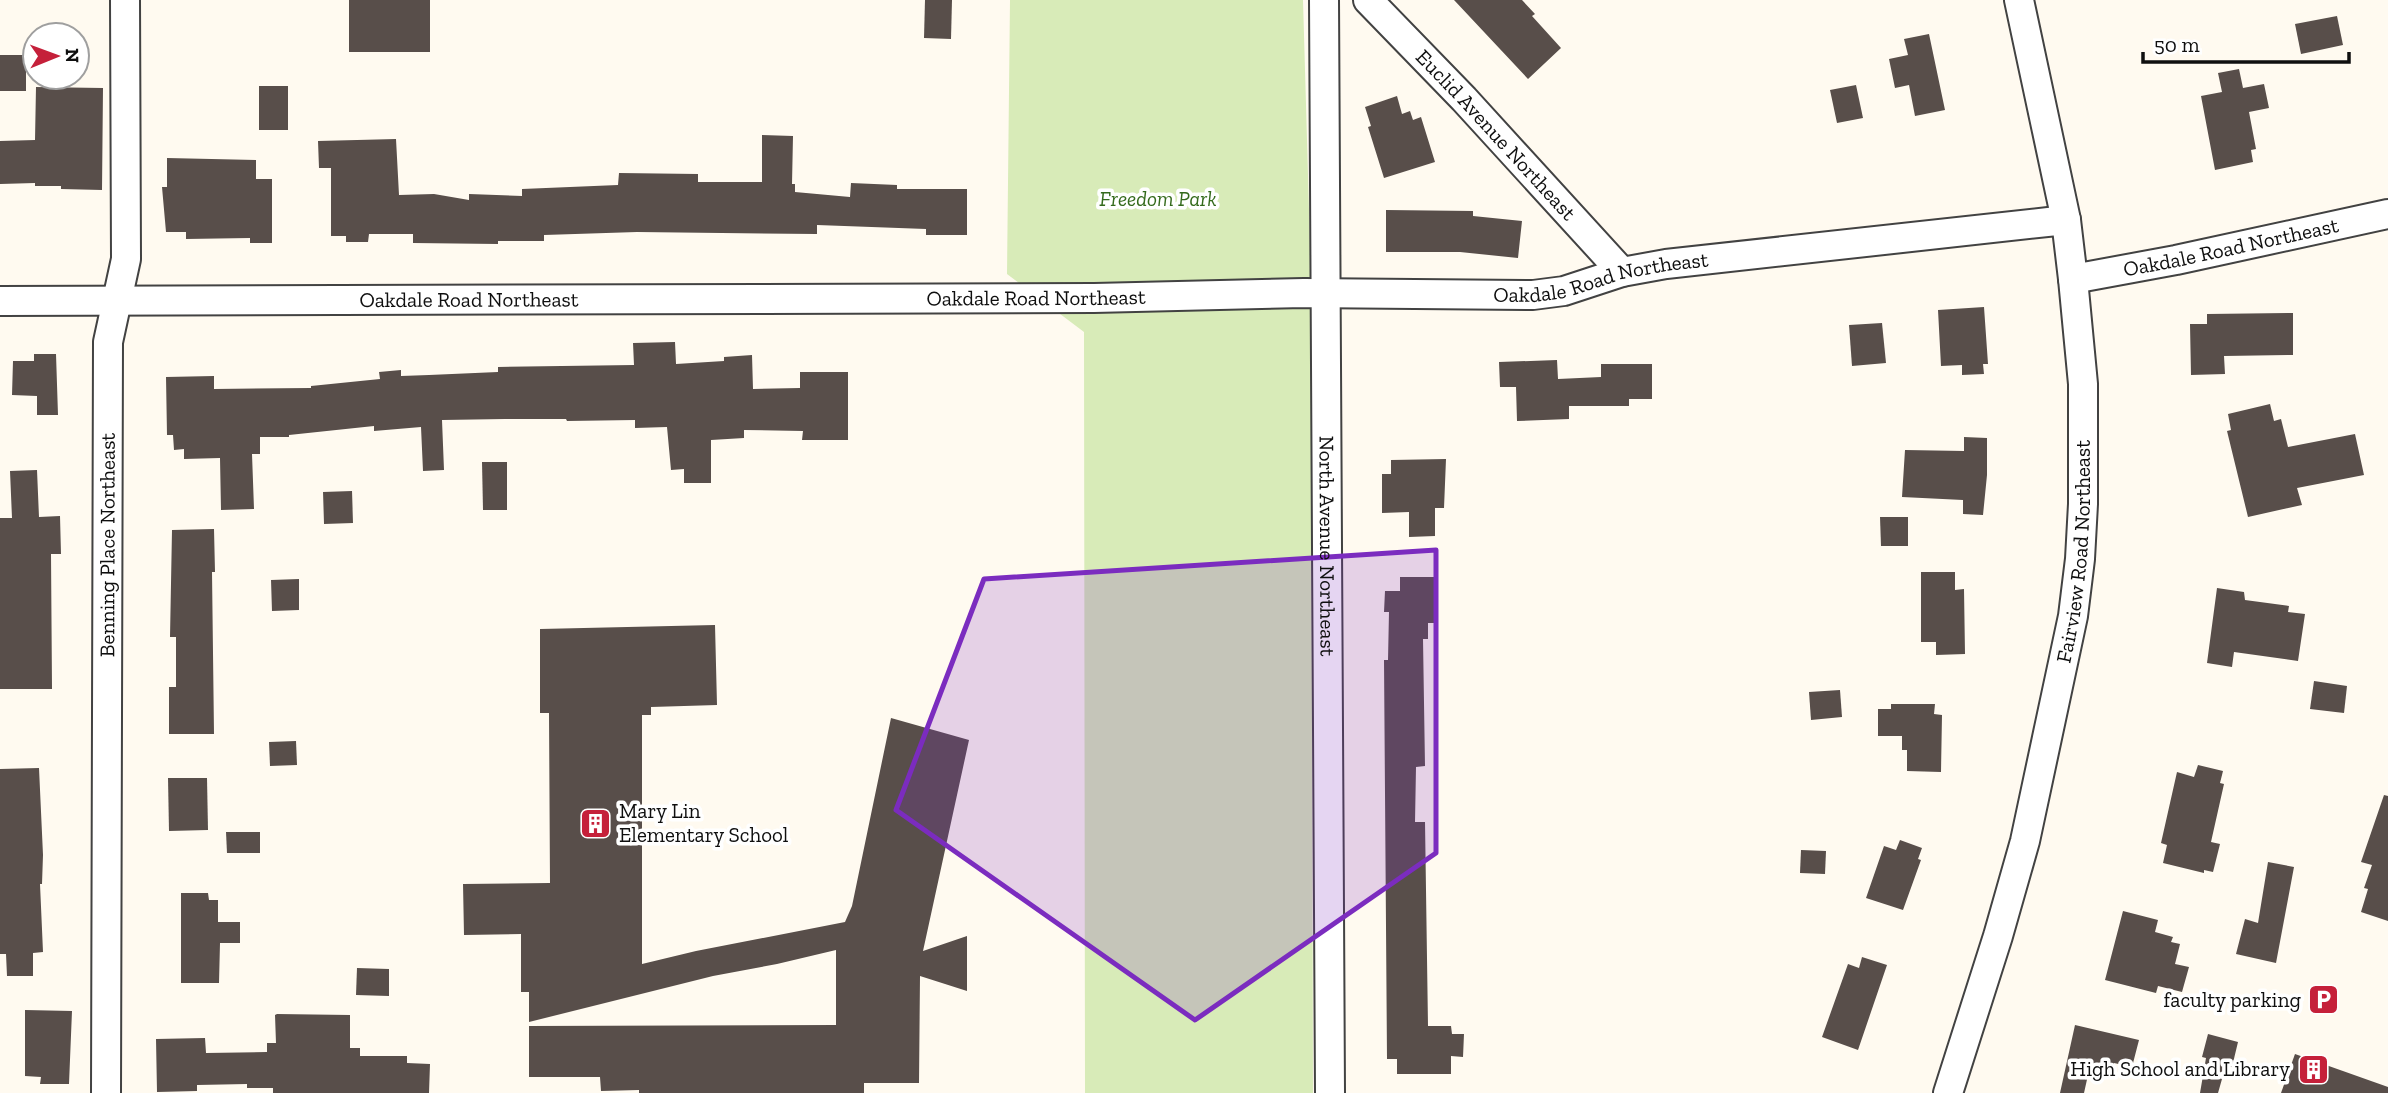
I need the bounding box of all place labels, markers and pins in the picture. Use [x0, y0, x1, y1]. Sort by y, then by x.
place label: Mary Lin Elementary School [619, 798, 789, 847]
building icon: Mary Lin Elementary School [579, 806, 613, 840]
parking icon: faculty parking [2307, 983, 2341, 1017]
place label: faculty parking [2164, 987, 2301, 1012]
building icon: High School and Library [2296, 1052, 2330, 1086]
place label: High School and Library [2070, 1056, 2290, 1081]

